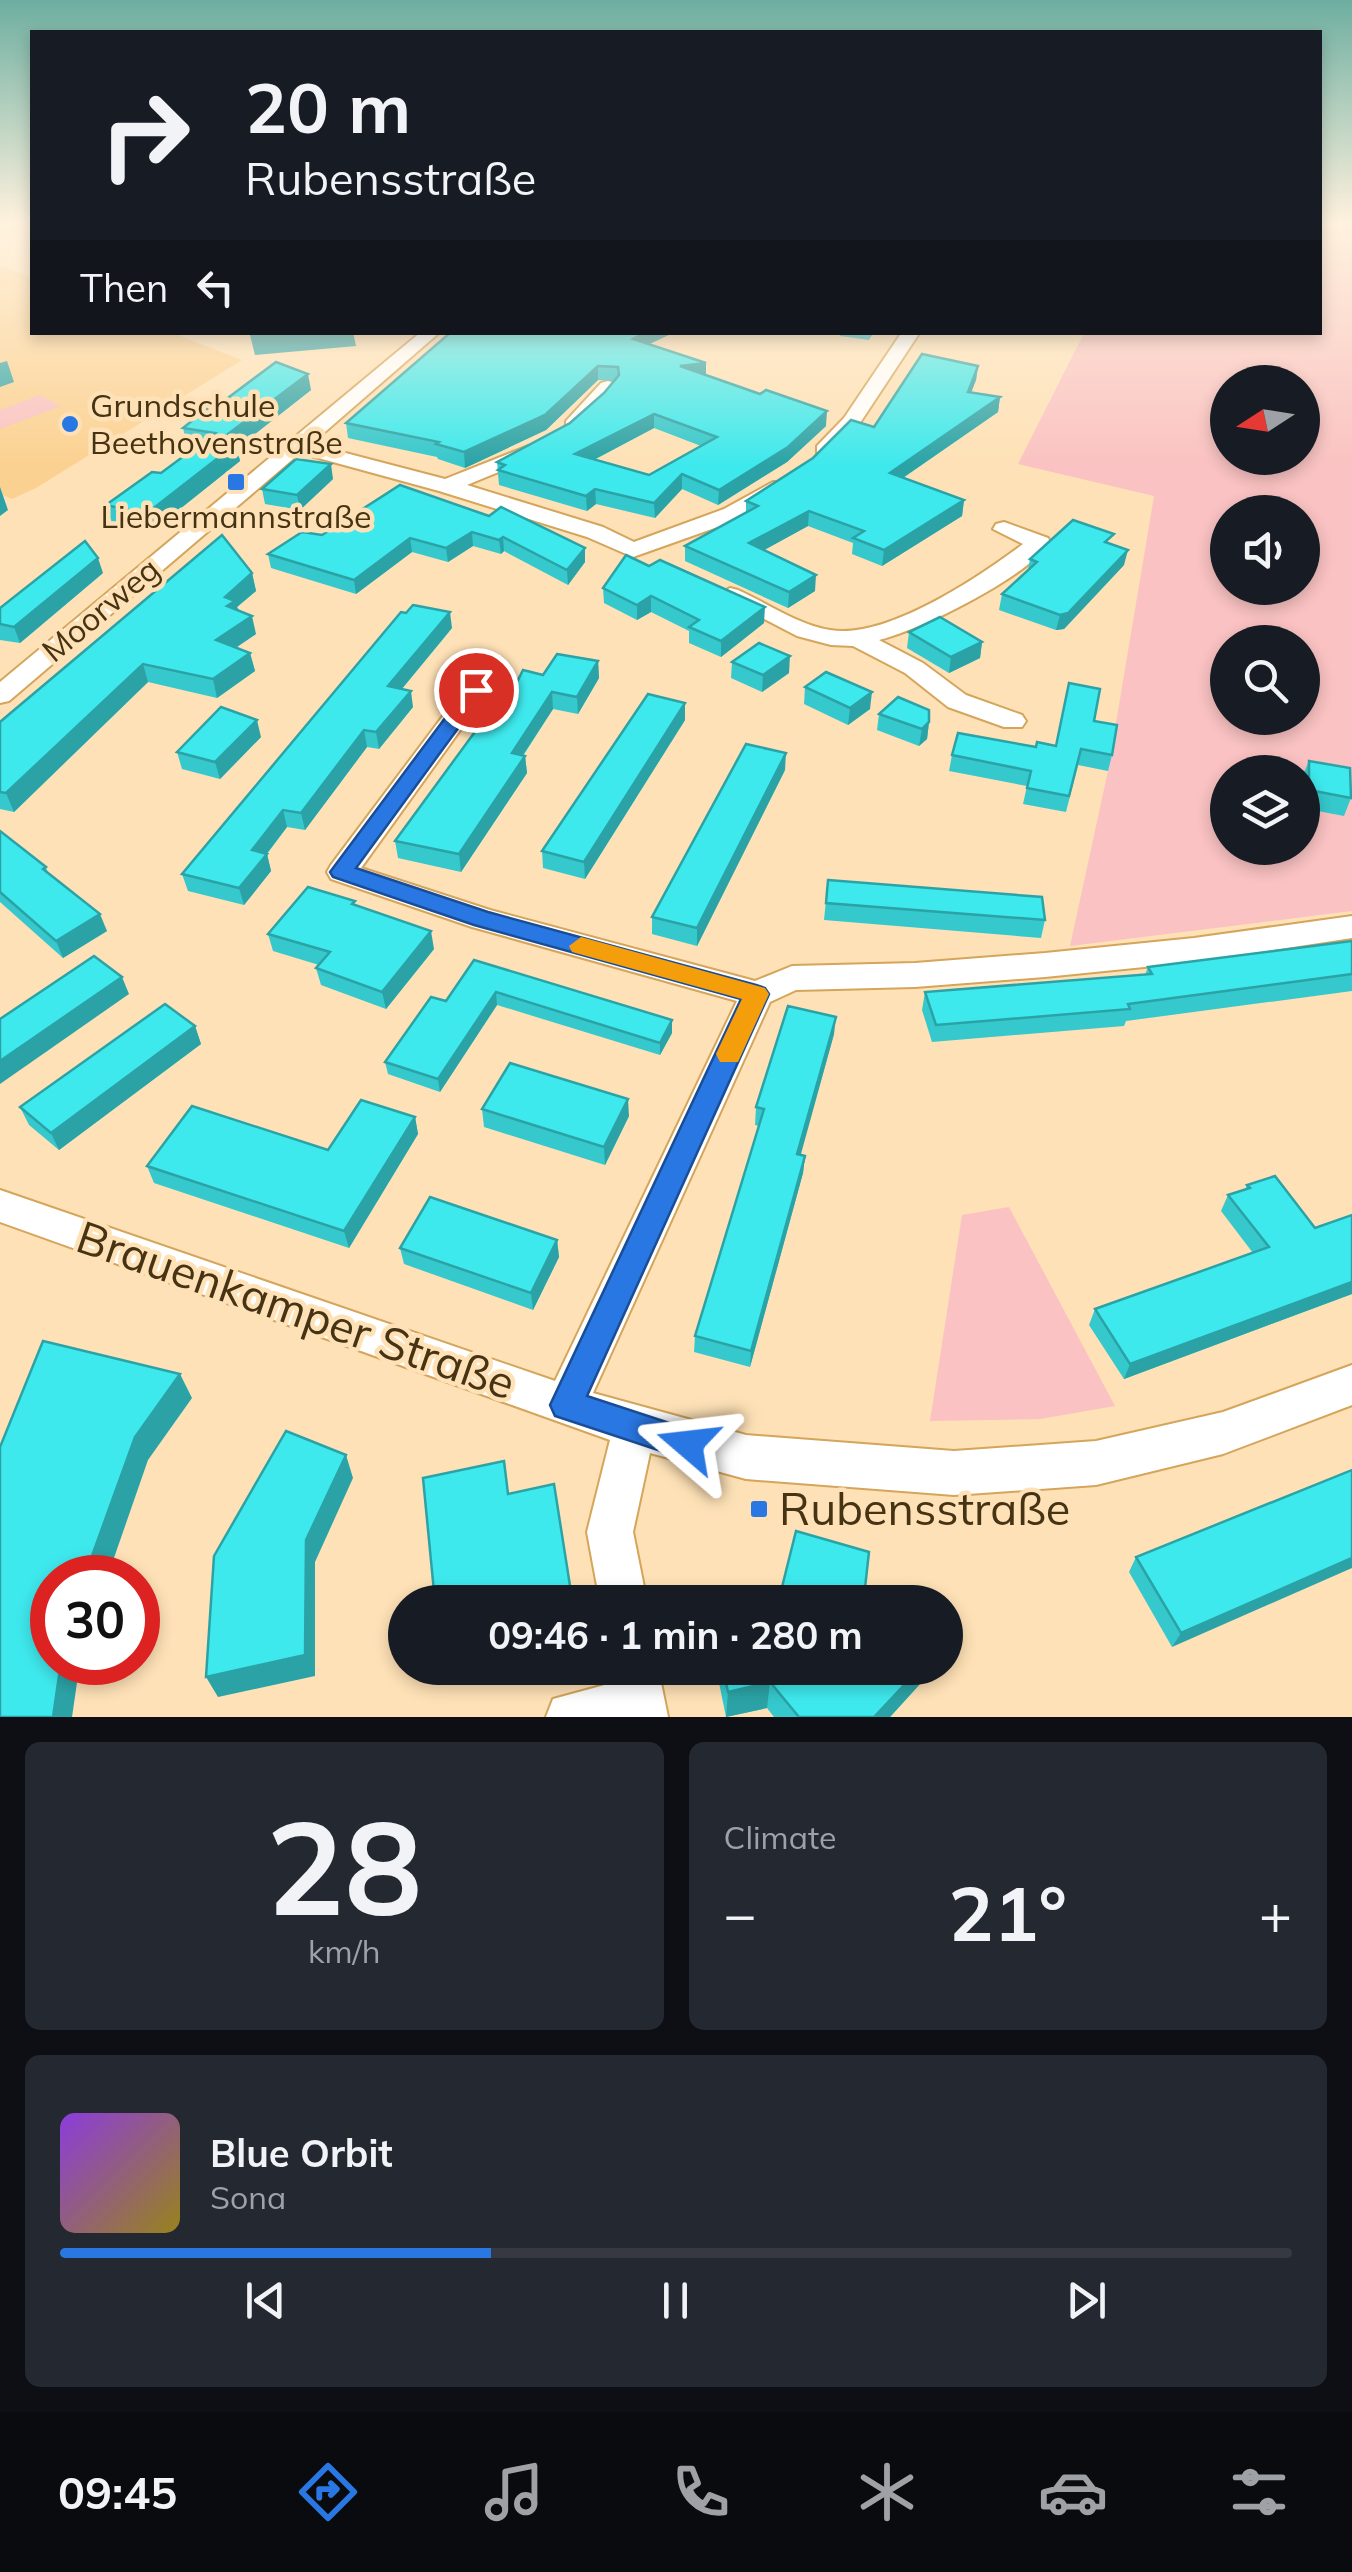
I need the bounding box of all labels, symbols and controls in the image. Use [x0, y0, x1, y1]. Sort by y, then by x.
text: 20 m [245, 63, 411, 151]
icon: right [80, 70, 210, 200]
text: Rubensstraße [245, 150, 536, 206]
icon: left [188, 260, 243, 315]
text: Then [80, 264, 168, 312]
north arrow [1210, 365, 1320, 475]
map controls [1210, 365, 1320, 865]
place label: Grundschule Beethovenstraße [90, 385, 343, 462]
marker: Grundschule Beethovenstraße [59, 413, 81, 435]
marker: Liebermannstraße [225, 471, 247, 493]
button: sound [1210, 495, 1320, 605]
place label: Liebermannstraße [101, 496, 371, 536]
street label: Moorweg [34, 549, 167, 670]
button: search [1210, 625, 1320, 735]
pin [434, 648, 519, 733]
icon: arrive [449, 663, 504, 718]
button: layers [1210, 755, 1320, 865]
street label: Brauenkamper Straße [70, 1208, 523, 1410]
position arrow [636, 1392, 740, 1496]
place label: Rubensstraße [779, 1480, 1070, 1536]
marker: Rubensstraße [748, 1498, 770, 1520]
speed limit sign: 30 [30, 1555, 160, 1685]
text: 09:46 · 1 min · 280 m [488, 1611, 863, 1659]
text: 28 [266, 1784, 422, 1948]
text: Climate [724, 1817, 836, 1857]
text: 21° [949, 1866, 1067, 1960]
text: − [724, 1879, 757, 1948]
text: + [1259, 1879, 1292, 1948]
text: km/h [308, 1931, 380, 1971]
text: Blue Orbit [210, 2129, 393, 2177]
text: Sona [210, 2177, 286, 2217]
icon: previous [238, 2273, 293, 2328]
icon: pause [648, 2273, 703, 2328]
icon: next [1059, 2273, 1114, 2328]
icon: directions [293, 2457, 363, 2527]
icon: music [479, 2457, 549, 2527]
icon: phone [666, 2457, 736, 2527]
icon: climate [852, 2457, 922, 2527]
icon: car [1038, 2457, 1108, 2527]
icon: filters [1224, 2457, 1294, 2527]
text: 09:45 [58, 2464, 177, 2520]

